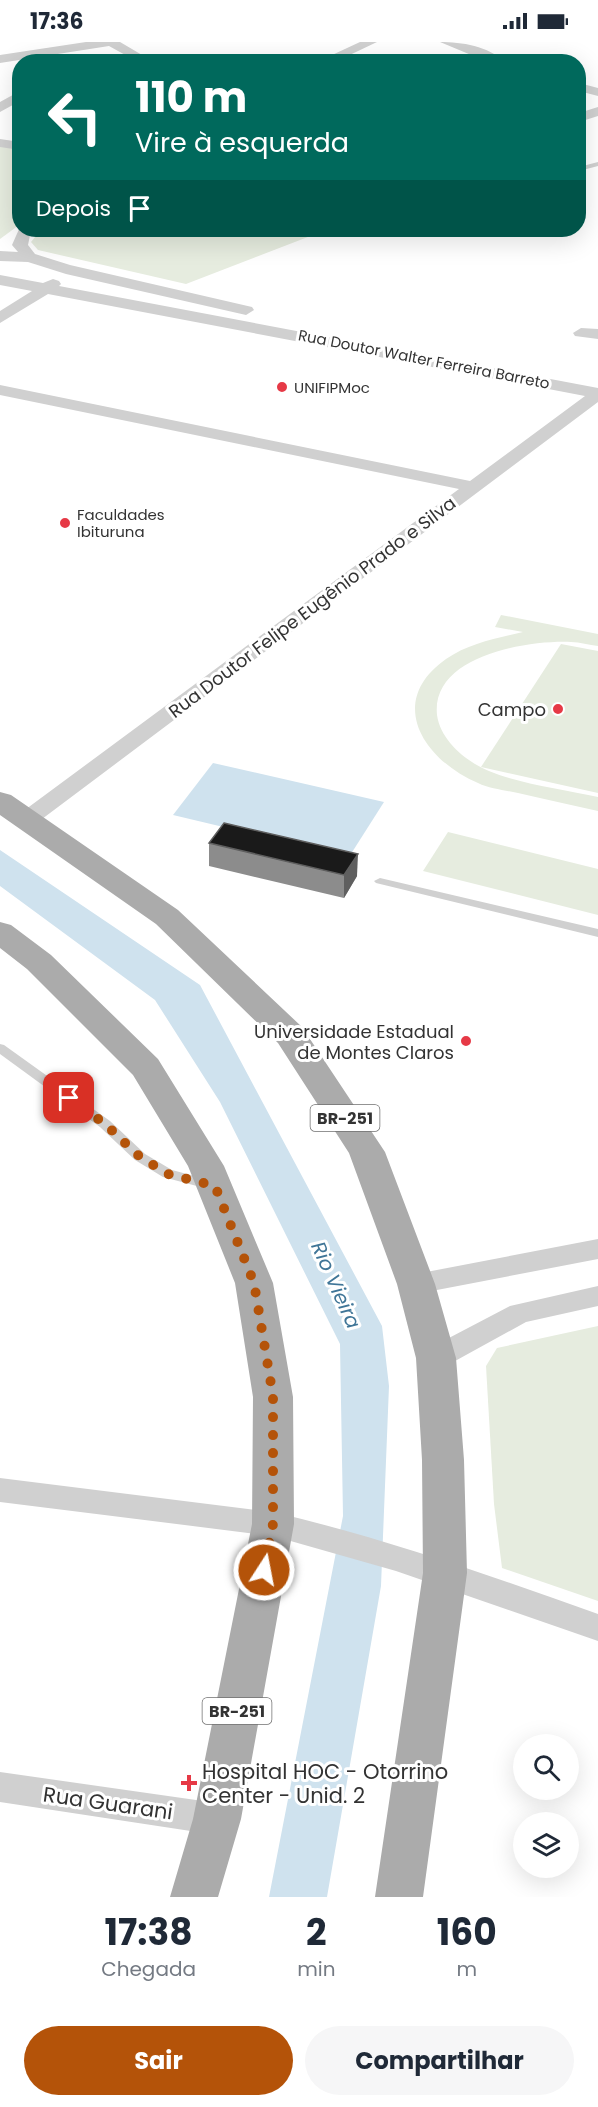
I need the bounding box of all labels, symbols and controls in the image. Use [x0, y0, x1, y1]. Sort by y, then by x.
text: 17:36 [30, 6, 84, 37]
text: 110 m [135, 68, 247, 127]
icon: left [36, 78, 114, 156]
text: Vire à esquerda [135, 124, 349, 161]
icon: arrive [123, 192, 156, 225]
text: Depois [36, 193, 111, 224]
street label: Rua Doutor Walter Ferreira Barreto [296, 324, 552, 394]
place label: UNIFIPMoc [294, 377, 370, 398]
marker: UNIFIPMoc [275, 380, 289, 394]
street label: Rua Doutor Felipe Eugênio Prado e Silva [163, 491, 461, 723]
place label: Faculdades Ibituruna [77, 504, 165, 542]
marker: Faculdades Ibituruna [58, 516, 72, 530]
place label: Campo [478, 697, 546, 722]
marker: Campo [551, 702, 565, 716]
place label: Universidade Estadual de Montes Claros [254, 1019, 454, 1065]
marker: Universidade Estadual de Montes Claros [459, 1034, 473, 1048]
pin [43, 1072, 94, 1123]
icon: arrive [52, 1081, 85, 1114]
road number: BR-251 [310, 1105, 380, 1131]
water label: Rio Vieira [304, 1237, 368, 1333]
position arrow [232, 1538, 296, 1602]
road number: BR-251 [202, 1698, 272, 1724]
map controls [513, 1734, 579, 1878]
button: search [513, 1734, 579, 1800]
place label: Hospital HOC - Otorrino Center - Unid. 2 [202, 1757, 448, 1810]
marker: Hospital HOC - Otorrino Center - Unid. 2 [180, 1774, 198, 1792]
street label: Rua Guarani [41, 1780, 175, 1826]
button: layers [513, 1812, 579, 1878]
text: 17:38 [105, 1907, 193, 1958]
text: 2 [306, 1907, 327, 1958]
text: 160 [437, 1907, 497, 1958]
text: Chegada [101, 1955, 196, 1983]
text: min [297, 1955, 336, 1983]
text: m [456, 1955, 477, 1983]
button: Sair [24, 2026, 293, 2095]
button: Compartilhar [305, 2026, 574, 2095]

